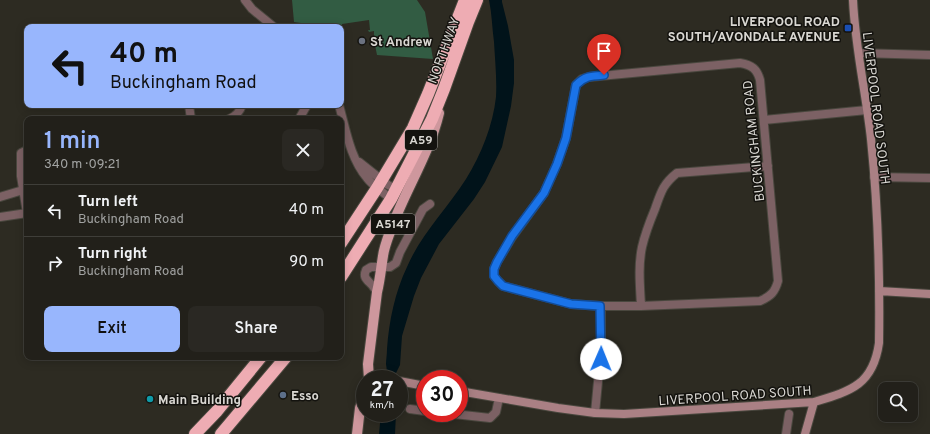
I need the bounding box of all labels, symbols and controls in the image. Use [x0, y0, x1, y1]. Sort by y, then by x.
street label: NORTHWAY [425, 15, 464, 86]
place label: LIVERPOOL ROAD SOUTH/AVONDALE AVENUE [668, 15, 840, 46]
marker: LIVERPOOL ROAD SOUTH/AVONDALE AVENUE [843, 23, 853, 33]
street label: LIVERPOOL ROAD SOUTH [858, 31, 892, 185]
pin [587, 34, 621, 75]
place label: St Andrew [370, 35, 433, 51]
marker: St Andrew [357, 36, 367, 46]
text: 40 m [110, 37, 178, 73]
icon: left [44, 40, 96, 92]
icon: arrive [593, 40, 615, 62]
text: Buckingham Road [110, 72, 257, 95]
street label: BUCKINGHAM ROAD [741, 79, 769, 202]
text: 1 min [44, 127, 101, 157]
button: close [282, 129, 324, 171]
road number: A59 [405, 130, 437, 150]
text: 340 m · 09:21 [44, 157, 120, 173]
text: Turn left [78, 193, 138, 212]
icon: left [44, 200, 66, 222]
text: 40 m [289, 201, 324, 220]
text: Buckingham Road [78, 212, 184, 228]
road number: A5147 [371, 214, 415, 234]
text: Turn right [78, 245, 147, 264]
icon: right [44, 252, 66, 274]
text: 90 m [289, 253, 324, 272]
text: Buckingham Road [78, 264, 184, 280]
button: Exit [44, 306, 180, 352]
button: Share [188, 306, 324, 352]
position arrow [580, 338, 622, 380]
speed limit sign: 30 [416, 370, 468, 422]
text: 27 [371, 378, 393, 404]
map controls [878, 382, 918, 422]
button: search [878, 382, 918, 422]
street label: LIVERPOOL ROAD SOUTH [658, 384, 812, 410]
place label: Esso [291, 389, 319, 405]
marker: Esso [278, 390, 288, 400]
place label: Main Building [158, 393, 241, 409]
marker: Main Building [145, 394, 155, 404]
text: km/h [370, 399, 394, 412]

